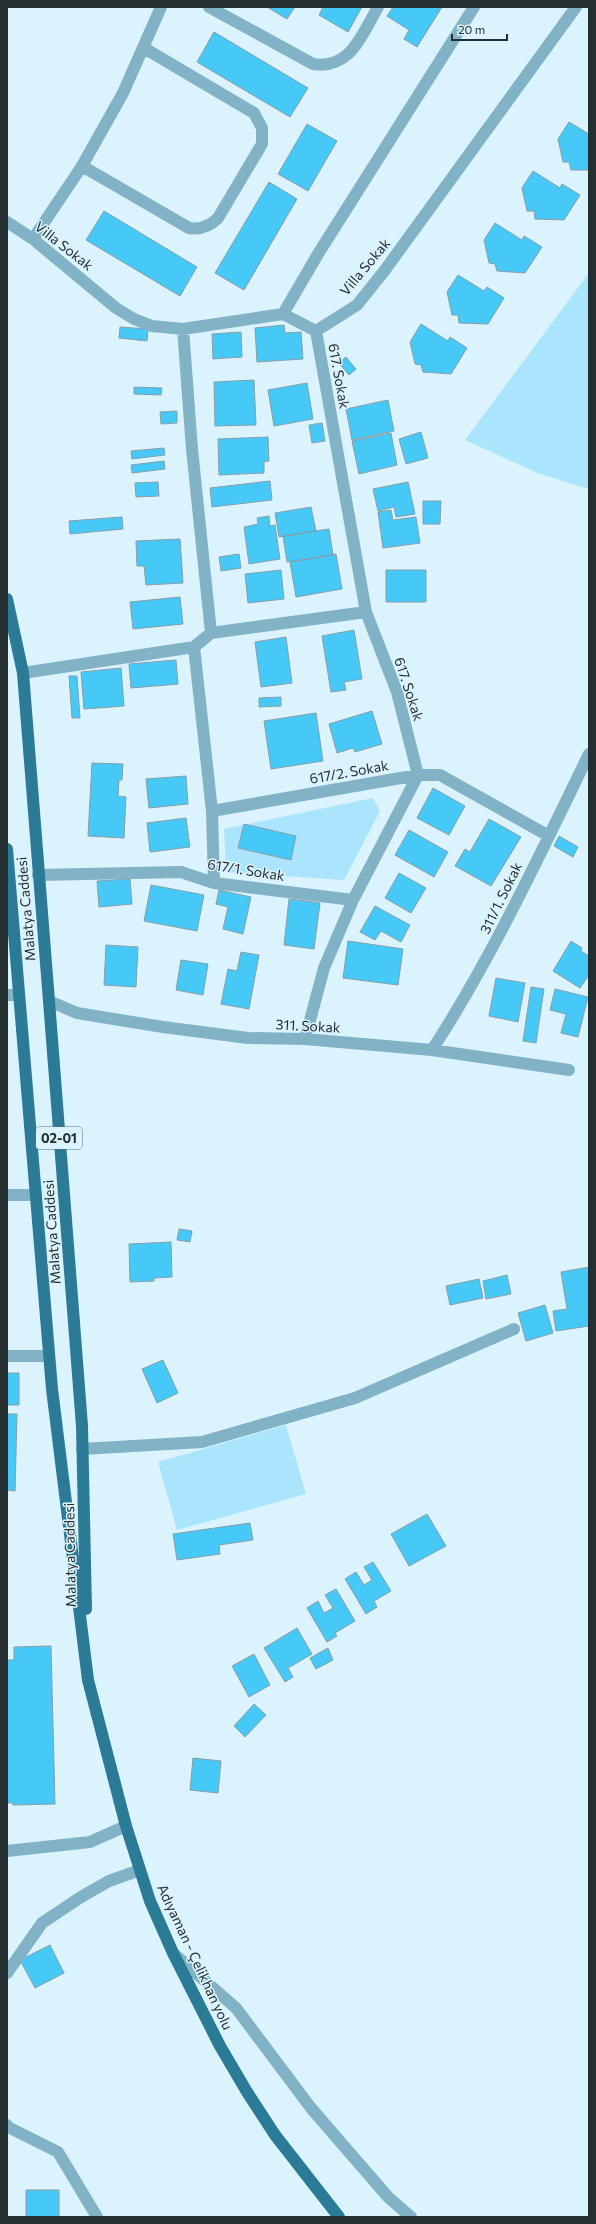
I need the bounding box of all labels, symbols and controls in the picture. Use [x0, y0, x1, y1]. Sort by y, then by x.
scale bar [452, 16, 507, 42]
text: 20 m [458, 22, 485, 36]
street label: Villa Sokak [32, 218, 97, 274]
street label: Villa Sokak [336, 234, 394, 299]
street label: 617. Sokak [325, 342, 354, 410]
street label: 617. Sokak [391, 655, 428, 723]
street label: 617/2. Sokak [308, 756, 390, 787]
street label: 617/1. Sokak [206, 855, 286, 884]
street label: Malatya Caddesi [12, 856, 39, 962]
street label: 311/1. Sokak [476, 859, 525, 936]
street label: 311. Sokak [275, 1015, 341, 1036]
road number: 02-01 [36, 1127, 82, 1149]
street label: Malatya Caddesi [39, 1179, 64, 1285]
street label: Malatya Caddesi [60, 1502, 79, 1608]
street label: Adıyaman - Çelikhan yolu [154, 1881, 237, 2032]

